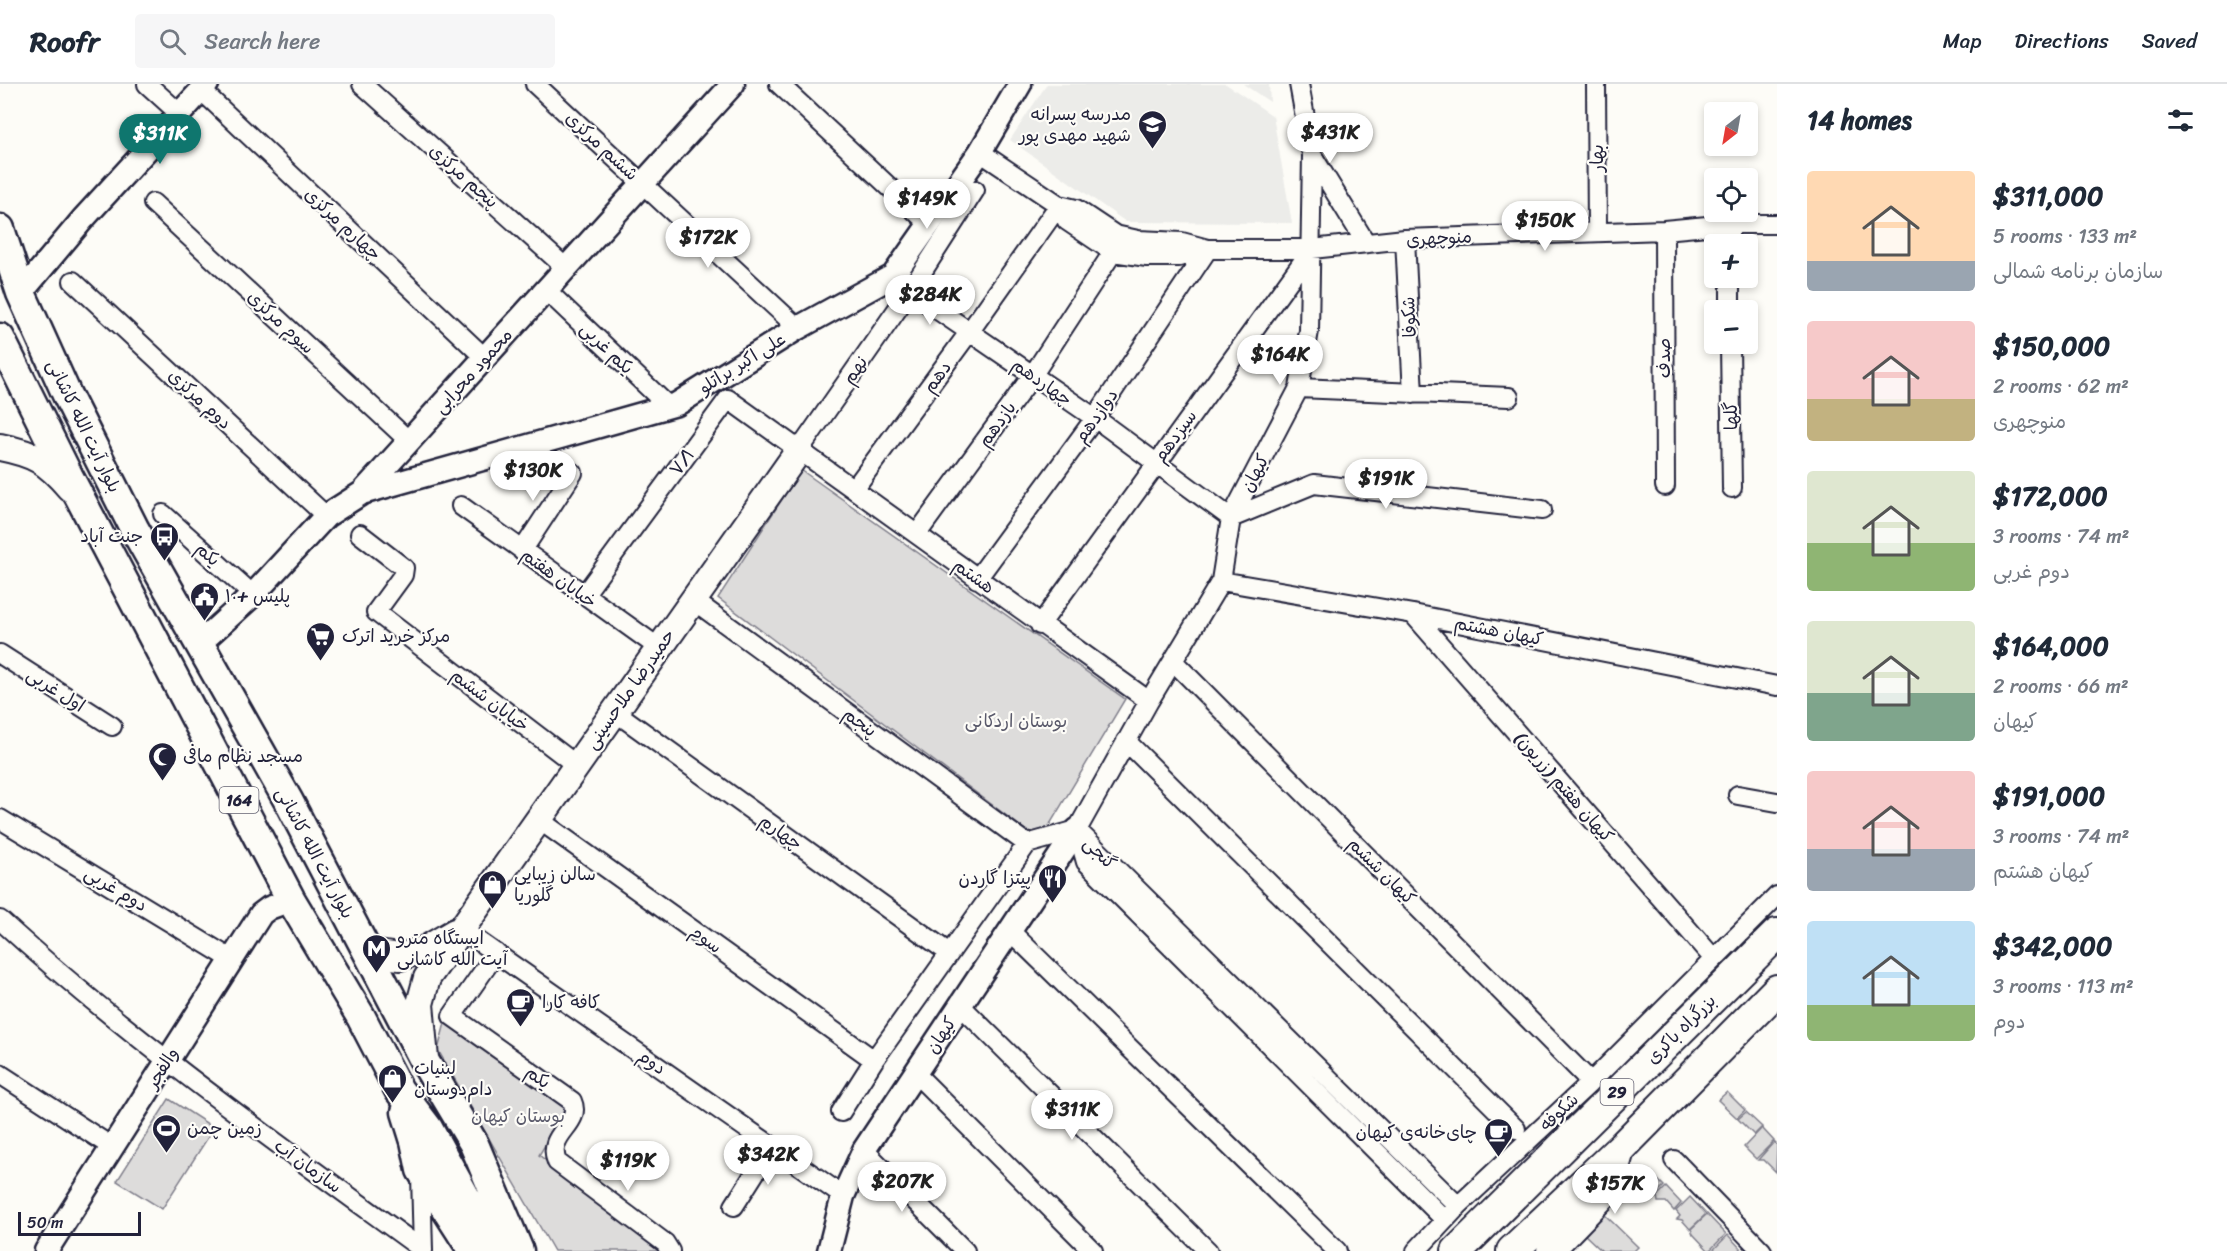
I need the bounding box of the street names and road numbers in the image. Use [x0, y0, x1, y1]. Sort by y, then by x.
street label: ششم مرکزی [558, 103, 646, 189]
street label: پنجم مرکزی [422, 136, 506, 216]
street label: بهار [1581, 144, 1613, 174]
street label: چهارم مرکزی [297, 179, 389, 269]
street label: منوچهری [1405, 220, 1473, 256]
street label: سوم مرکزی [240, 282, 322, 362]
street label: شکوفا [1392, 296, 1426, 338]
street label: یکم غربی [572, 314, 642, 382]
street label: محمود محرابی [425, 320, 521, 422]
street label: علی اکبر براتلو [691, 323, 792, 403]
street label: صدف [1648, 338, 1680, 378]
street label: نهم [833, 349, 877, 391]
street label: چهاردهم [1005, 349, 1079, 415]
street label: بلوار آیت الله کاشانی [38, 354, 130, 498]
street label: دهم [914, 354, 960, 400]
street label: دوم مرکزی [160, 361, 240, 437]
street label: دوازدهم [1065, 382, 1127, 450]
street label: یازدهم [969, 394, 1025, 454]
street label: گلها [1715, 401, 1747, 431]
street label: سیزدهم [1145, 402, 1205, 470]
street label: ۷/۱ [661, 441, 703, 483]
street label: کیهان [1231, 448, 1279, 498]
street label: یکم [188, 534, 228, 574]
street label: خیابان هفتم [514, 539, 604, 617]
street label: هشتم [946, 550, 1002, 602]
street label: کیهان هشتم [1452, 607, 1547, 655]
street label: حمیدرضا ملاحسینی [576, 622, 684, 756]
street label: اول غربی [20, 659, 92, 721]
street label: خیابان ششم [444, 660, 536, 740]
street label: پنجم [836, 698, 884, 746]
street label: کیهان هفتم (زریون) [1506, 724, 1622, 851]
street label: بلوار آیت الله کاشانی [267, 781, 363, 925]
road number: 164 [220, 787, 258, 813]
street label: چهارم [752, 805, 810, 859]
street label: گنجی [1075, 828, 1125, 878]
street label: کیهان ششم [1340, 829, 1424, 913]
street label: دوم غربی [78, 857, 154, 921]
street label: سوم [683, 916, 729, 962]
street label: بزرگراه باکری [1638, 986, 1724, 1072]
street label: کیهان [917, 1009, 965, 1060]
street label: والفجر [136, 1041, 187, 1097]
street label: دوم [631, 1041, 673, 1083]
street label: یکم [518, 1057, 558, 1097]
road number: 29 [1600, 1079, 1634, 1105]
street label: شکوفه [1531, 1085, 1587, 1139]
street label: سازمان آب [267, 1130, 349, 1202]

